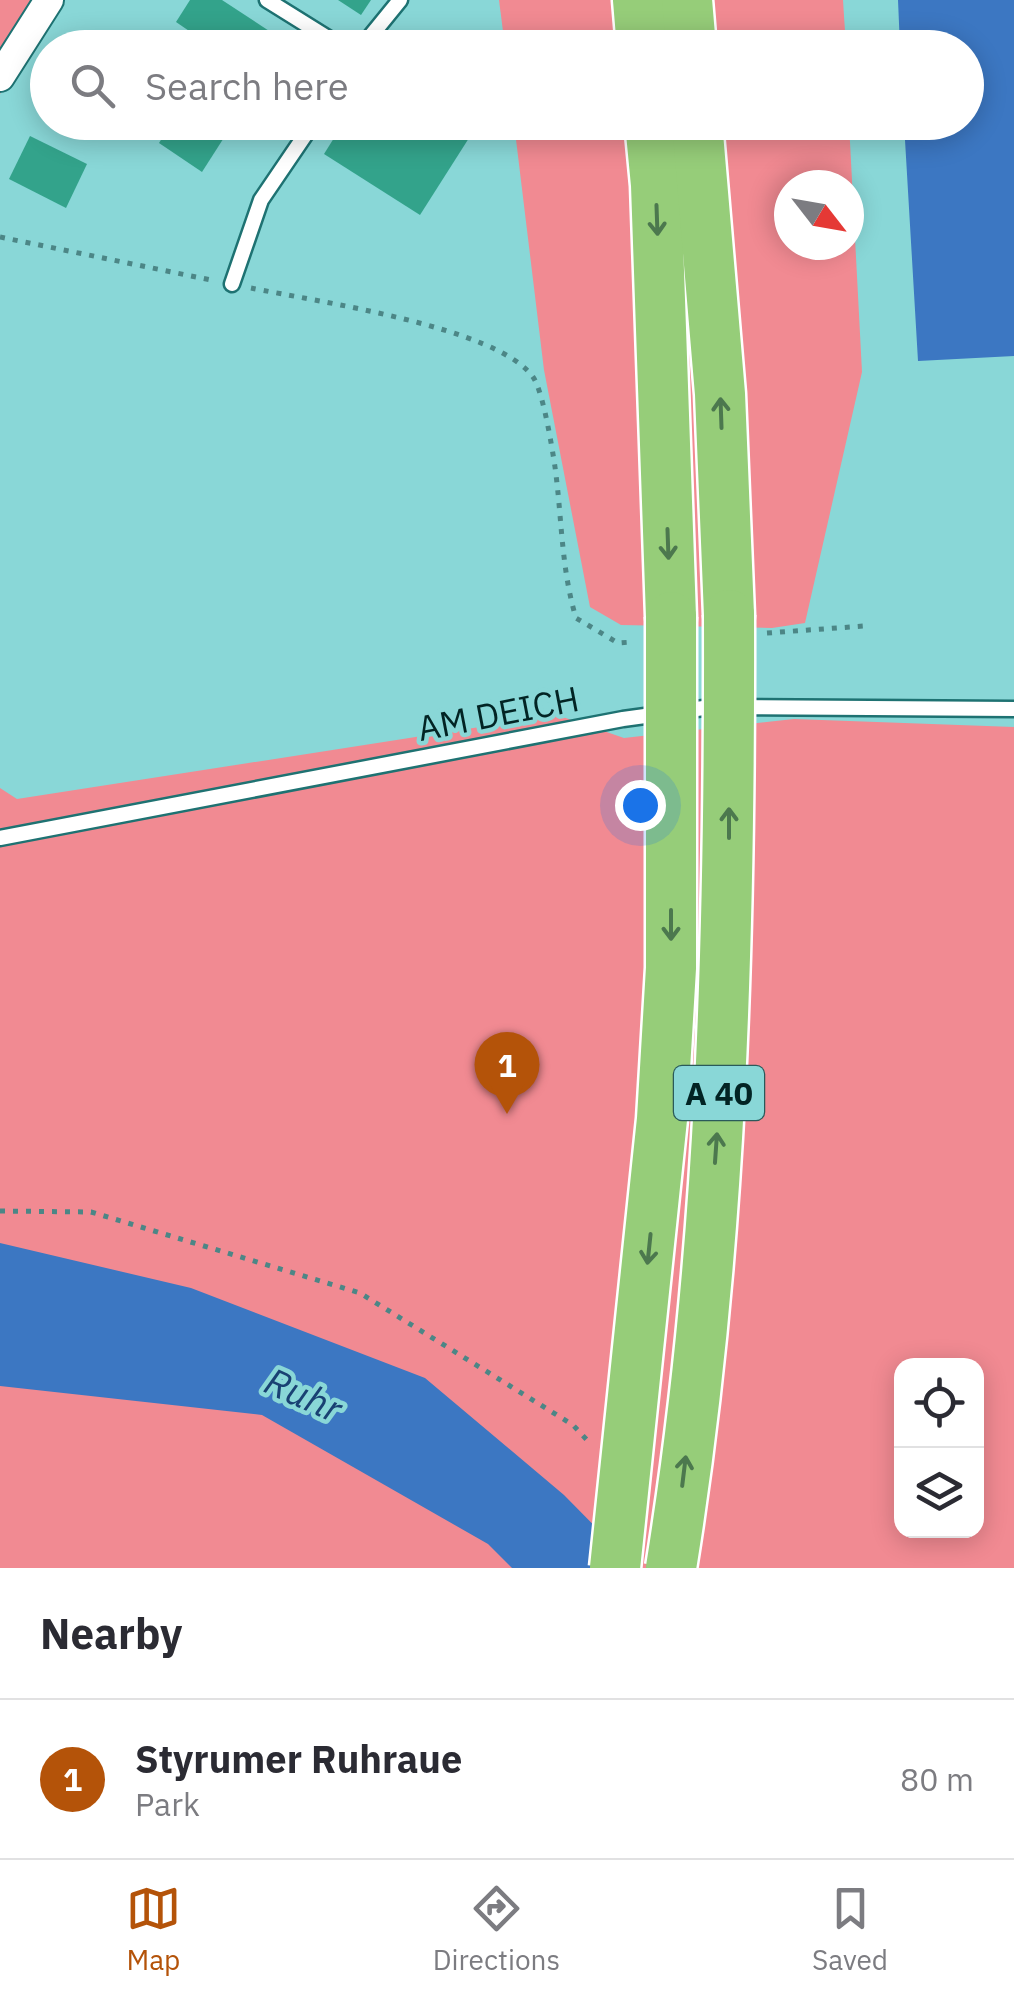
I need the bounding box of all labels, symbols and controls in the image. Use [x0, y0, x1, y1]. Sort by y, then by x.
search box [30, 30, 984, 140]
icon: search [65, 58, 120, 113]
text: Search here [145, 61, 349, 110]
north arrow [774, 170, 864, 260]
one-way arrow [648, 203, 667, 235]
one-way arrow [711, 397, 730, 429]
one-way arrow [659, 528, 678, 560]
street label: AM DEICH [413, 675, 583, 751]
your location [615, 780, 666, 831]
one-way arrow [720, 808, 738, 840]
one-way arrow [662, 908, 680, 940]
pin: 1 [474, 1032, 540, 1114]
road number: A 40 [674, 1066, 764, 1120]
one-way arrow [707, 1133, 726, 1165]
one-way arrow [639, 1232, 658, 1264]
water label: Ruhr [258, 1355, 351, 1433]
map controls [894, 1358, 984, 1538]
button: locate [894, 1358, 984, 1448]
button: layers [894, 1448, 984, 1538]
one-way arrow [675, 1456, 694, 1488]
text: Nearby [40, 1606, 182, 1661]
text: Styrumer Ruhraue [135, 1734, 462, 1783]
text: 1 [63, 1758, 82, 1800]
text: 80 m [900, 1758, 974, 1800]
text: Park [135, 1783, 200, 1825]
tab: Map [126, 1881, 181, 1978]
tab: Directions [433, 1881, 560, 1978]
tab: Saved [812, 1881, 888, 1978]

